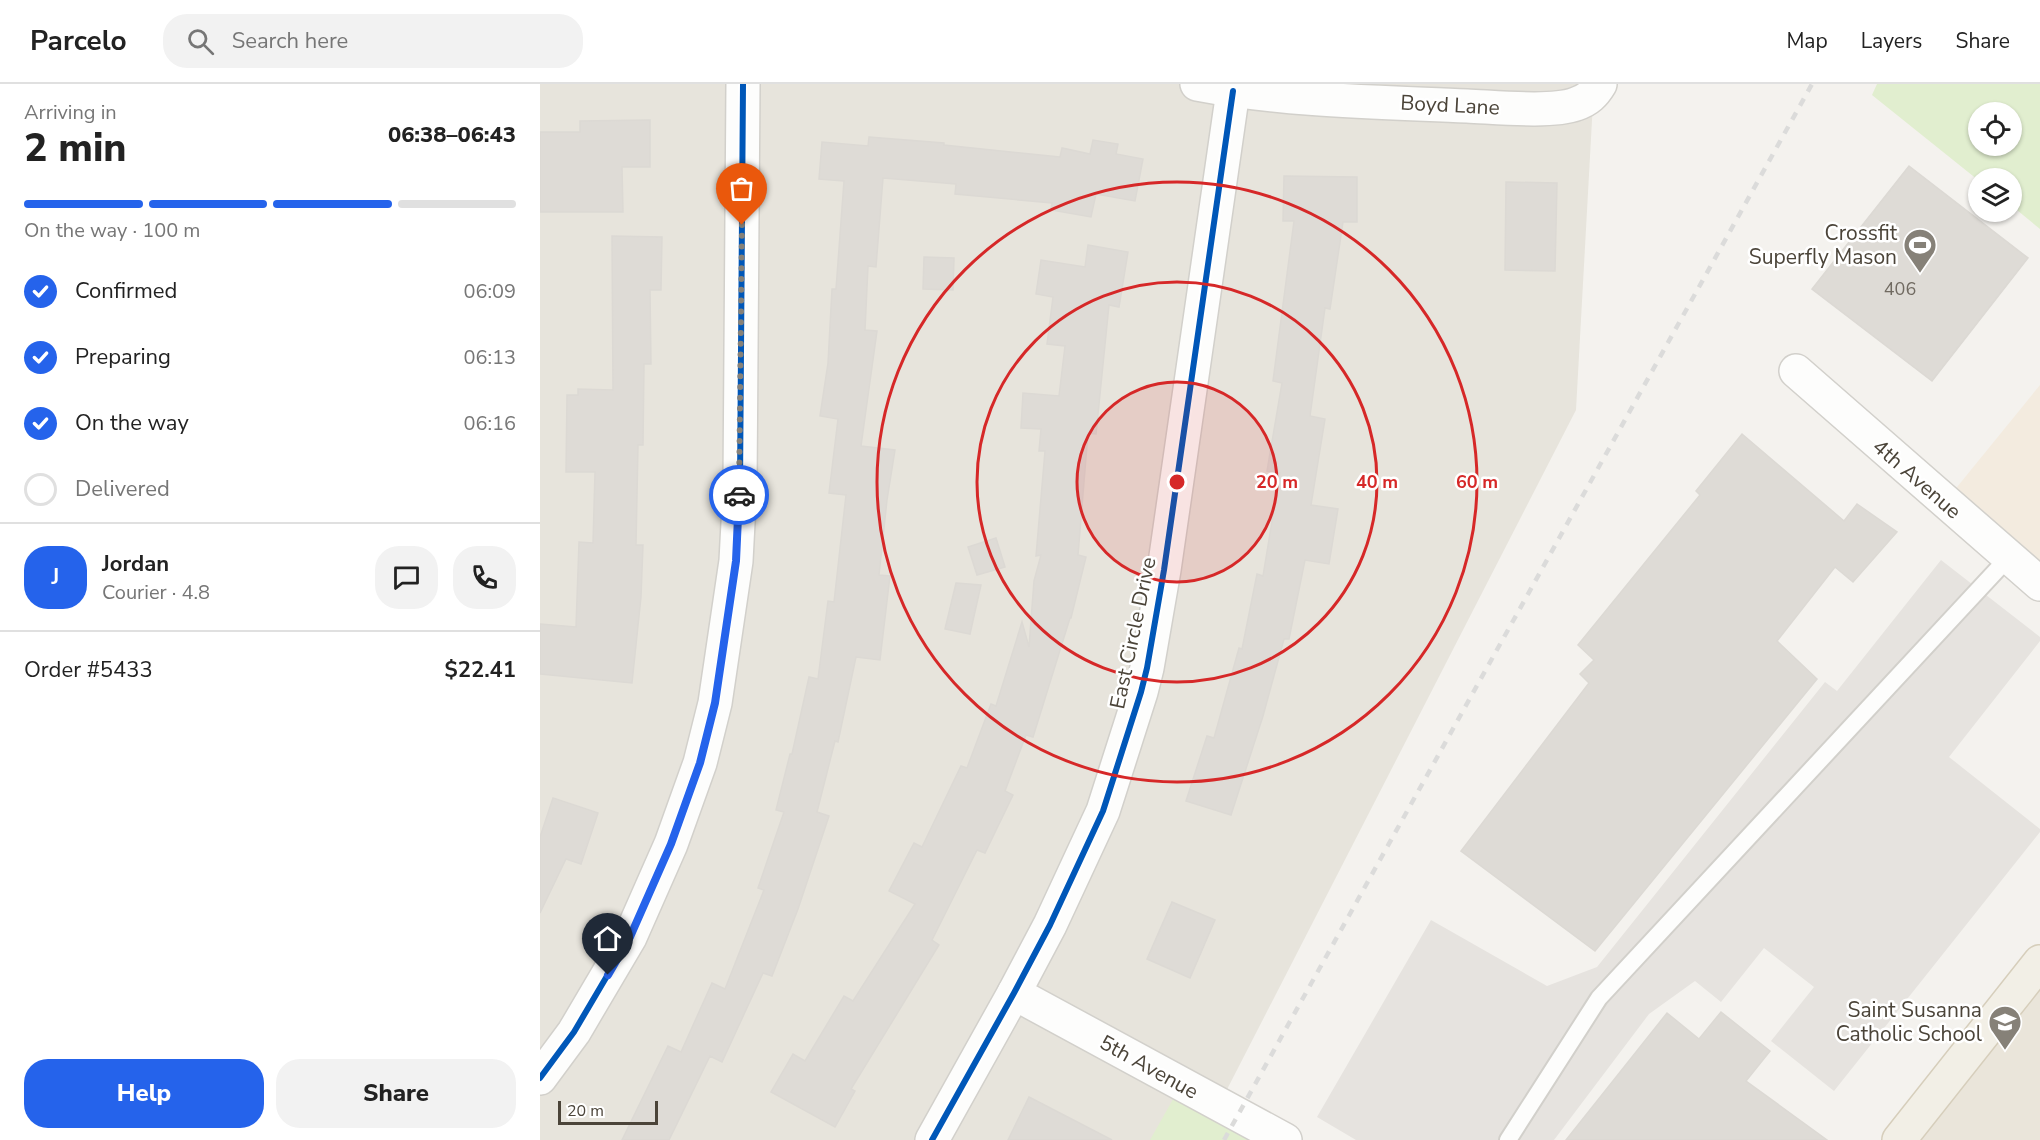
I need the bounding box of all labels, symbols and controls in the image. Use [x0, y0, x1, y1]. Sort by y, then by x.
search box [163, 14, 583, 68]
text: Parcelo [30, 22, 127, 60]
icon: search [184, 25, 217, 58]
text: Search here [232, 26, 348, 56]
text: Map [1786, 27, 1828, 55]
text: Layers [1861, 27, 1922, 55]
text: Share [1955, 27, 2010, 55]
street label: Boyd Lane [1400, 88, 1500, 122]
text: Arriving in [24, 99, 117, 126]
map controls [1968, 102, 2022, 222]
button: locate [1968, 102, 2022, 156]
text: 06:38–06:43 [388, 120, 516, 150]
text: 2 min [24, 122, 127, 175]
pin [716, 163, 767, 225]
button: layers [1968, 168, 2022, 222]
icon: bag [725, 172, 758, 205]
text: On the way · 100 m [24, 217, 200, 244]
place label: Crossfit Superfly Mason [1749, 219, 1898, 271]
sports icon: Crossfit Superfly Mason [1902, 227, 1938, 274]
icon: check [24, 275, 57, 308]
text: Confirmed [75, 276, 177, 306]
house number: 406 [1884, 277, 1916, 301]
text: 06:09 [463, 278, 516, 305]
icon: check [24, 341, 57, 374]
text: Preparing [75, 342, 171, 372]
text: 06:13 [463, 344, 516, 371]
icon: check [24, 407, 57, 440]
text: On the way [75, 408, 189, 438]
text: 06:16 [463, 410, 516, 437]
street label: 4th Avenue [1867, 433, 1967, 525]
courier [709, 465, 769, 525]
text: 20 m [1256, 470, 1298, 494]
text: 40 m [1356, 470, 1398, 494]
text: 60 m [1456, 470, 1498, 494]
centre of rings [1167, 472, 1187, 492]
text: Delivered [75, 474, 170, 504]
icon: car [723, 479, 756, 512]
button: chat [375, 546, 438, 609]
button: phone [453, 546, 516, 609]
text: Jordan [102, 549, 169, 579]
street label: East Circle Drive [1103, 554, 1163, 712]
text: J [52, 562, 59, 592]
text: Courier · 4.8 [102, 579, 210, 606]
text: Order #5433 [24, 655, 153, 685]
text: $22.41 [445, 655, 516, 685]
pin [582, 913, 633, 975]
icon: home [591, 922, 624, 955]
place label: Saint Susanna Catholic School [1836, 996, 1983, 1048]
school or university icon: Saint Susanna Catholic School [1987, 1004, 2023, 1051]
street label: 5th Avenue [1095, 1028, 1203, 1106]
button: Help [24, 1059, 264, 1128]
button: Share [276, 1059, 516, 1128]
scale bar [558, 1098, 658, 1126]
text: 20 m [567, 1100, 604, 1122]

